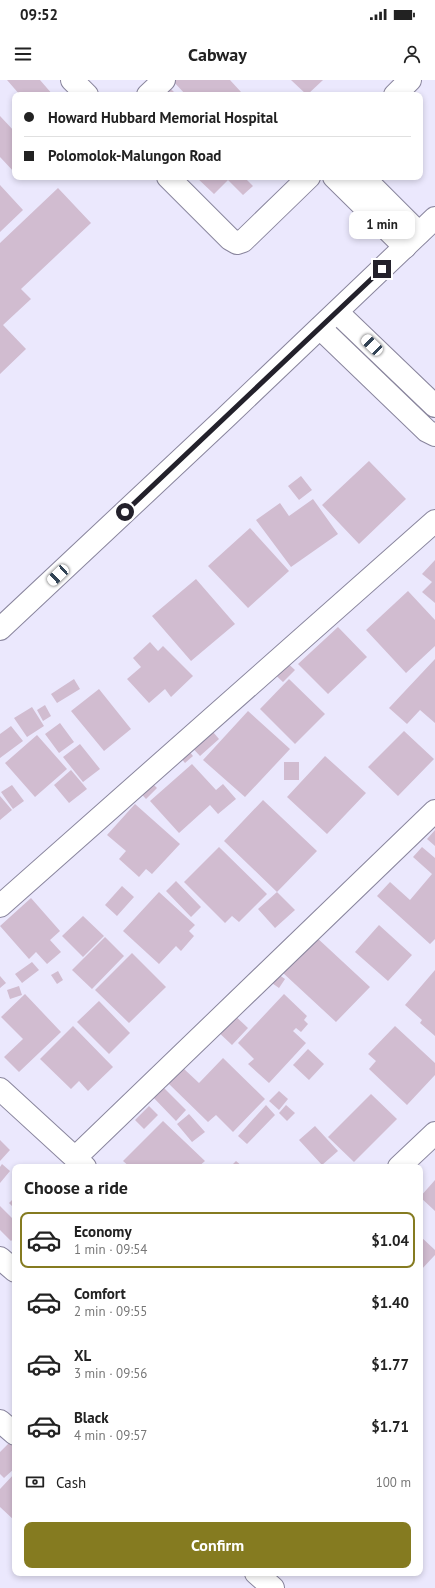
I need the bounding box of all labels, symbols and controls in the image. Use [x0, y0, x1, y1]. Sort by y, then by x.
text: 09:52 [20, 5, 58, 24]
icon: menu [12, 43, 34, 65]
text: Cabway [188, 43, 247, 66]
icon: person [401, 43, 423, 65]
text: Howard Hubbard Memorial Hospital [48, 108, 278, 127]
text: Polomolok-Malungon Road [48, 146, 221, 165]
callout: 1 min [349, 211, 415, 239]
text: 1 min [366, 216, 398, 233]
route end [373, 260, 391, 278]
car [359, 332, 385, 358]
route start [116, 503, 134, 521]
car [45, 562, 71, 588]
text: Choose a ride [24, 1176, 128, 1199]
icon: car [26, 1222, 62, 1258]
text: Economy [74, 1222, 132, 1241]
text: $1.04 [371, 1231, 409, 1250]
text: 1 min · 09:54 [74, 1241, 147, 1258]
icon: car [26, 1284, 62, 1320]
text: Comfort [74, 1284, 126, 1303]
text: $1.40 [371, 1293, 409, 1312]
text: 2 min · 09:55 [74, 1303, 147, 1320]
icon: car [26, 1346, 62, 1382]
text: XL [74, 1346, 91, 1365]
text: $1.77 [371, 1355, 409, 1374]
text: 3 min · 09:56 [74, 1365, 147, 1382]
icon: car [26, 1408, 62, 1444]
text: Black [74, 1408, 109, 1427]
text: $1.71 [371, 1417, 409, 1436]
text: 4 min · 09:57 [74, 1427, 147, 1444]
icon: cash [24, 1471, 46, 1493]
text: Cash [56, 1473, 86, 1492]
text: 100 m [376, 1474, 411, 1491]
button: Confirm [24, 1522, 411, 1568]

